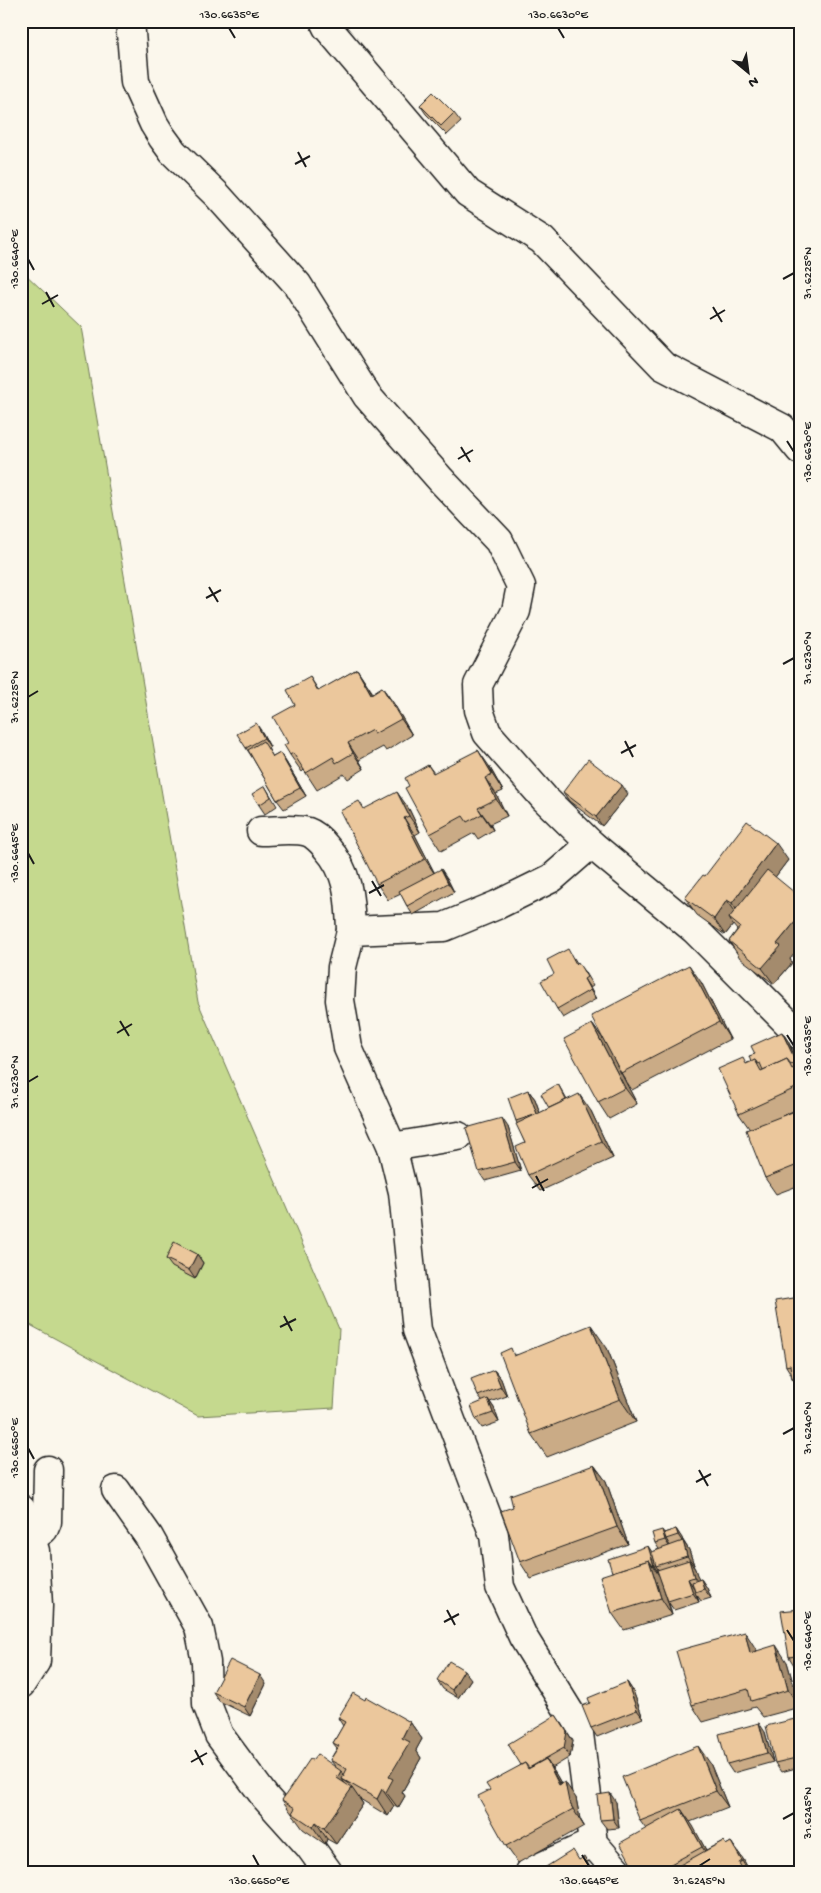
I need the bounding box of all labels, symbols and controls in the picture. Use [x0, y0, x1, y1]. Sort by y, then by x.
text: 130.6635°E [198, 9, 259, 23]
text: 130.6630°E [527, 9, 588, 23]
north arrow [724, 48, 774, 98]
text: N [745, 72, 761, 91]
text: 130.6640°E [9, 229, 23, 290]
text: 31.6225°N [802, 247, 816, 300]
text: 130.6630°E [802, 422, 816, 483]
text: 31.6230°N [802, 631, 816, 686]
text: 31.6225°N [9, 671, 23, 724]
text: 130.6645°E [9, 823, 23, 883]
text: 130.6635°E [802, 1016, 816, 1077]
text: 31.6230°N [9, 1055, 23, 1110]
text: 31.6240°N [802, 1402, 816, 1455]
text: 130.6650°E [9, 1418, 23, 1479]
text: 130.6640°E [802, 1611, 816, 1672]
text: 31.6245°N [802, 1787, 816, 1840]
text: 130.6650°E [228, 1875, 289, 1889]
text: 130.6645°E [559, 1875, 619, 1889]
text: 31.6245°N [672, 1875, 725, 1889]

